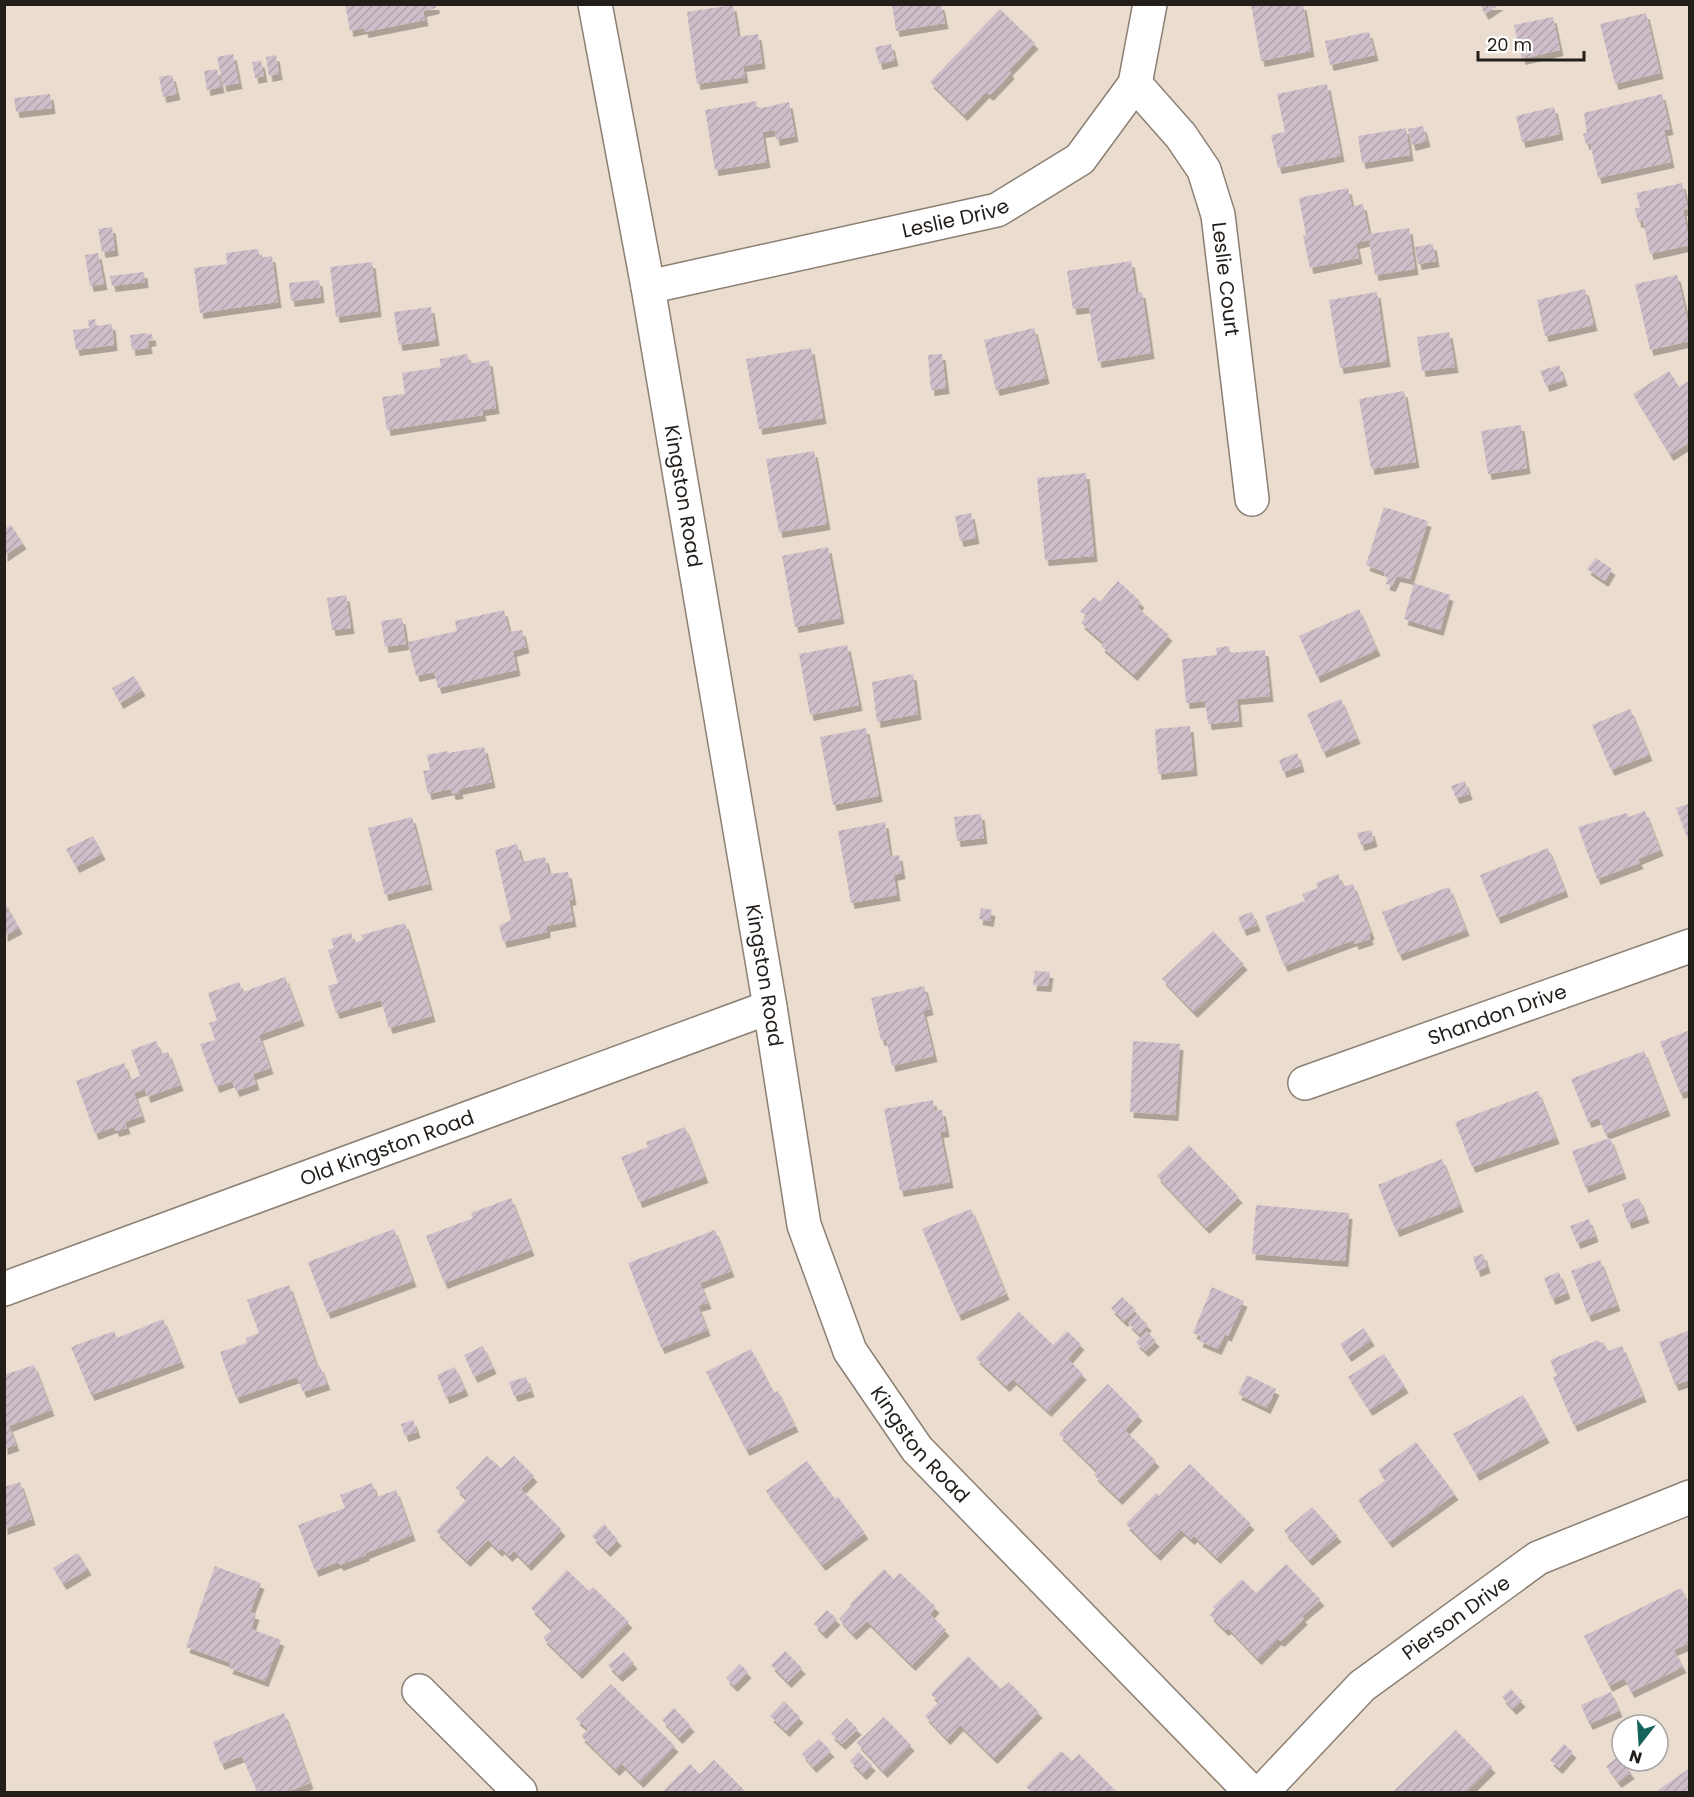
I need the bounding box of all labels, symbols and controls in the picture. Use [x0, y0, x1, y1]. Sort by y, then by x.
scale bar [1478, 24, 1584, 62]
text: 20 m [1487, 32, 1532, 57]
street label: Leslie Drive [899, 192, 1015, 245]
street label: Leslie Court [1205, 220, 1246, 338]
street label: Kingston Road [658, 423, 709, 569]
street label: Kingston Road [739, 902, 790, 1048]
street label: Shandon Drive [1424, 977, 1570, 1052]
street label: Old Kingston Road [296, 1103, 478, 1193]
street label: Kingston Road [864, 1380, 976, 1509]
street label: Pierson Drive [1396, 1569, 1516, 1667]
north arrow [1610, 1713, 1670, 1773]
text: N [1627, 1744, 1645, 1770]

